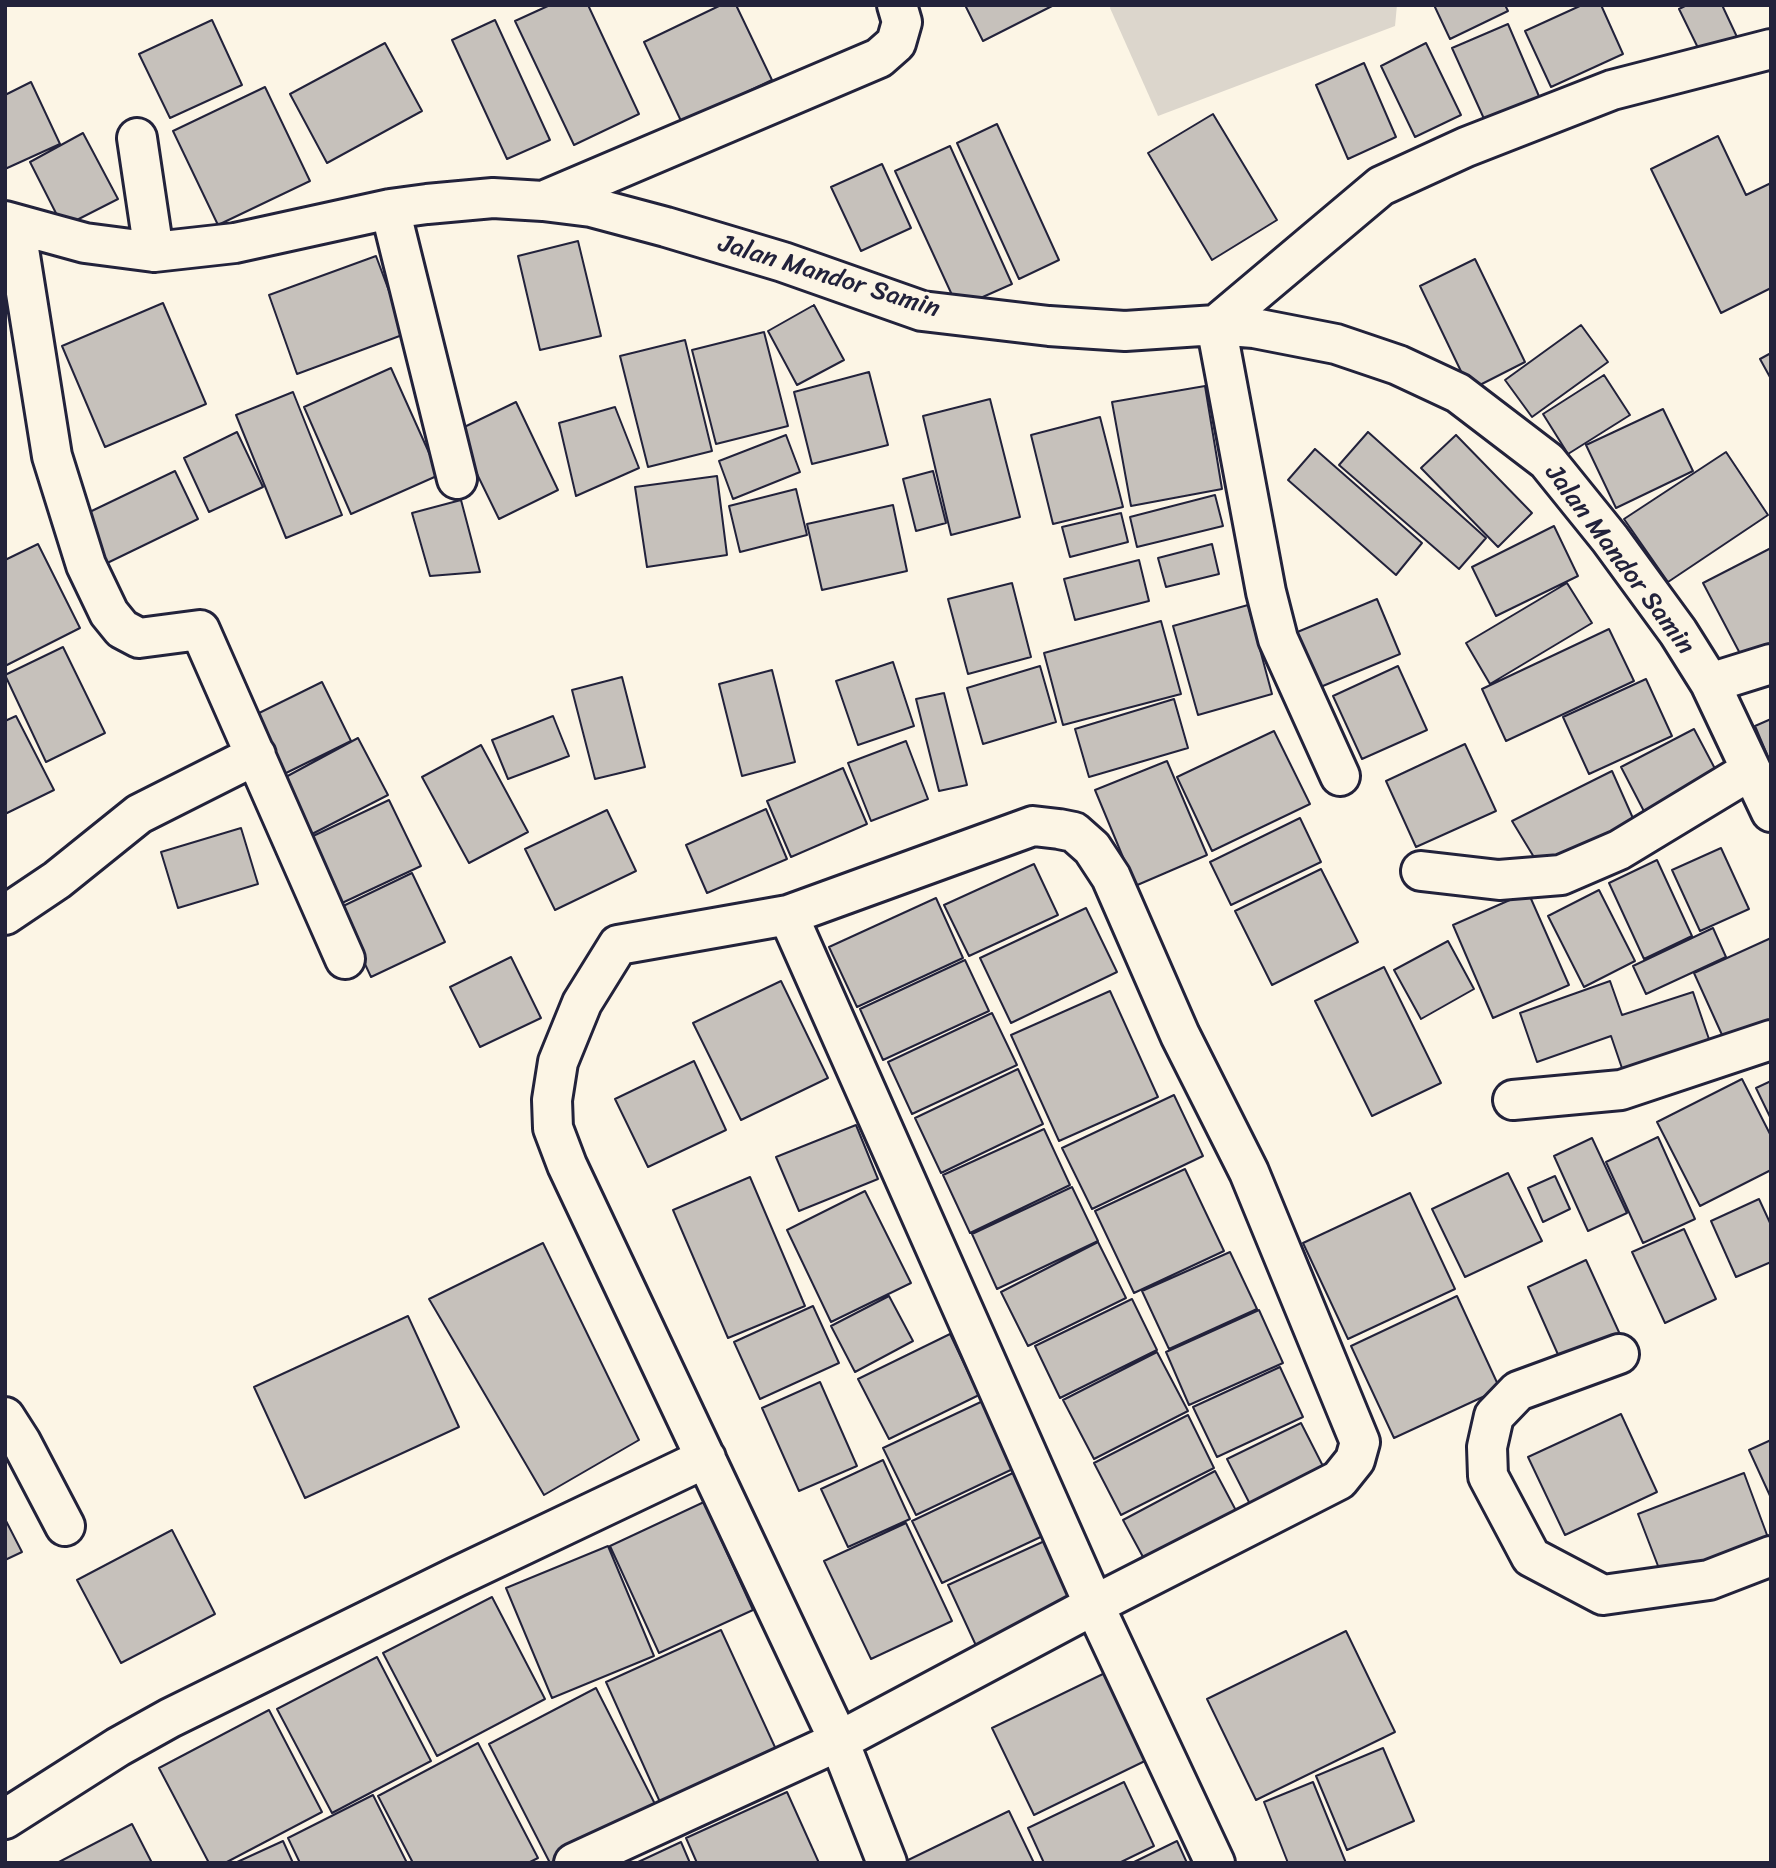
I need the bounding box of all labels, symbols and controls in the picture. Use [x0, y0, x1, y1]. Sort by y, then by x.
street label: Jalan Mandor Samin [715, 229, 943, 325]
street label: Jalan Mandor Samin [1537, 459, 1701, 661]

